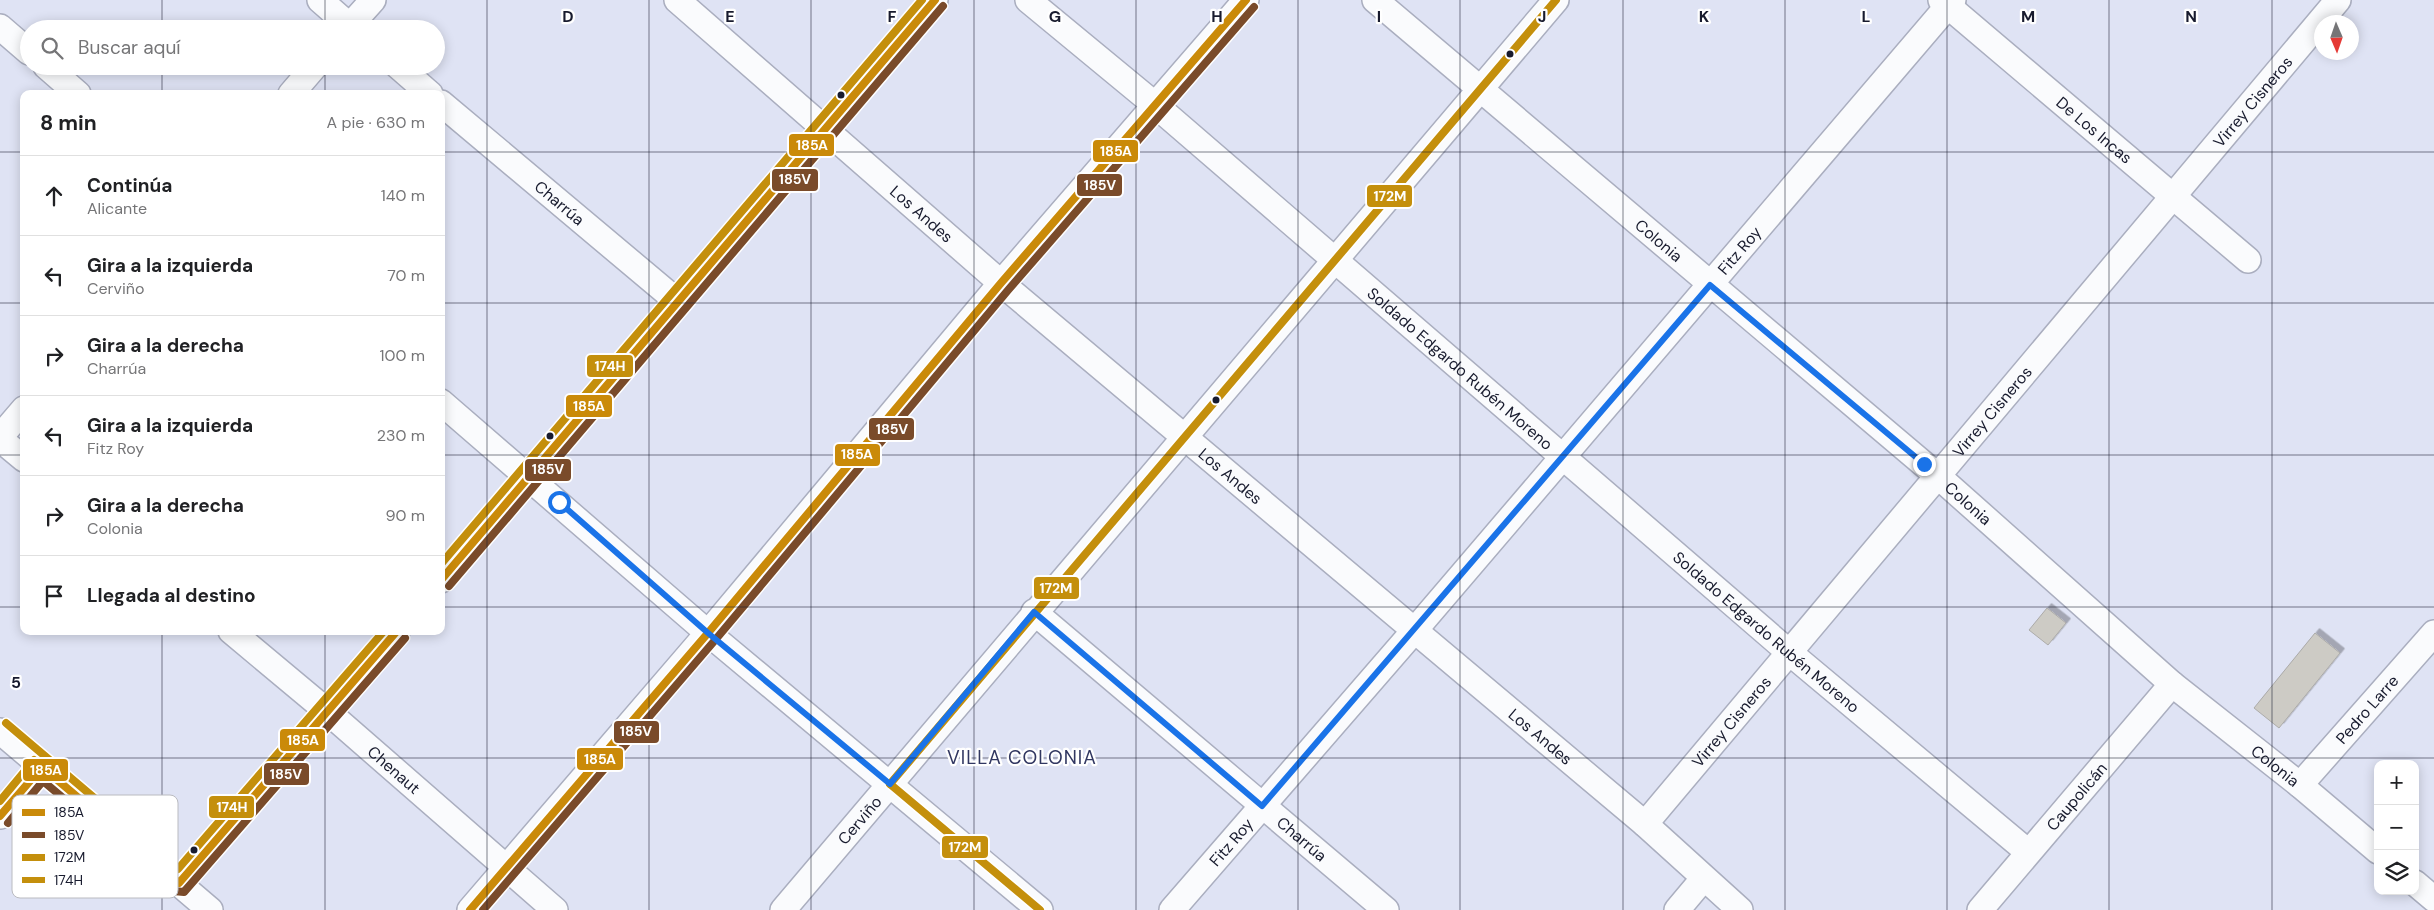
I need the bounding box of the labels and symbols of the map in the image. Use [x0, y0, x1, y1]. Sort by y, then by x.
text: D [562, 6, 574, 27]
text: E [725, 6, 735, 27]
text: F [888, 6, 897, 27]
text: G [1049, 6, 1061, 27]
text: H [1211, 6, 1223, 27]
text: I [1377, 6, 1381, 27]
text: J [1538, 6, 1546, 27]
text: K [1699, 6, 1710, 27]
text: L [1862, 6, 1871, 27]
text: M [2021, 6, 2035, 27]
text: N [2185, 6, 2197, 27]
north arrow [2314, 15, 2359, 60]
unlabelled marker [1505, 49, 1515, 59]
street label: Virrey Cisneros [2209, 52, 2297, 152]
unlabelled marker [836, 90, 846, 100]
street label: De Los Incas [2052, 92, 2136, 168]
line badge: 185A [788, 133, 835, 157]
text: 185A [796, 136, 828, 154]
line badge: 185A [1092, 139, 1139, 163]
text: 185A [1100, 142, 1132, 160]
line badge: 185V [771, 168, 819, 192]
text: 185V [779, 170, 811, 188]
line badge: 185V [1076, 173, 1123, 197]
street label: Charrúa [530, 176, 589, 230]
text: 185V [1084, 176, 1116, 194]
street label: Los Andes [886, 181, 957, 247]
line badge: 172M [1366, 184, 1413, 208]
text: 172M [1374, 187, 1406, 205]
street label: Colonia [1631, 215, 1687, 267]
street label: Fitz Roy [1713, 222, 1766, 279]
street label: Soldado Edgardo Rubén Moreno [1363, 283, 1557, 455]
line badge: 174H [586, 354, 634, 378]
text: 174H [595, 357, 625, 375]
street label: Virrey Cisneros [1948, 362, 2037, 462]
line badge: 185A [565, 394, 613, 418]
unlabelled marker [1211, 395, 1221, 405]
text: 185A [573, 397, 605, 415]
line badge: 185V [868, 417, 915, 441]
text: 185V [876, 420, 908, 438]
unlabelled marker [545, 431, 555, 441]
line badge: 185A [834, 443, 881, 467]
street label: Los Andes [1194, 443, 1266, 509]
text: 185A [841, 445, 873, 463]
route end [1913, 453, 1936, 476]
line badge: 185V [524, 458, 572, 482]
text: 185V [532, 460, 564, 478]
street label: Colonia [1940, 477, 1996, 530]
route start [548, 491, 571, 514]
street label: Soldado Edgardo Rubén Moreno [1669, 547, 1864, 718]
line badge: 172M [1033, 576, 1080, 600]
text: 172M [1040, 579, 1072, 597]
street label: Pedro Larre [2331, 671, 2403, 748]
text: 5 [11, 672, 21, 693]
street label: Virrey Cisneros [1687, 672, 1776, 772]
street label: Los Andes [1504, 704, 1577, 770]
line badge: 185V [613, 720, 660, 744]
text: 185V [620, 722, 652, 740]
line badge: 185A [279, 728, 326, 752]
text: 185A [287, 731, 319, 749]
street label: Colonia [2247, 740, 2303, 791]
street label: Chenaut [363, 741, 424, 799]
district label: VILLA COLONIA [947, 745, 1097, 770]
line badge: 185A [576, 747, 624, 771]
text: 185A [584, 750, 616, 768]
line badge: 185A [22, 758, 69, 782]
street label: Caupolicán [2042, 758, 2112, 835]
text: 185A [30, 761, 62, 779]
line badge: 185V [263, 762, 310, 786]
text: 185V [270, 765, 302, 783]
street label: Cerviño [833, 792, 886, 849]
legend [12, 795, 178, 898]
line badge: 174H [208, 795, 255, 819]
text: 174H [217, 798, 247, 816]
text: 185A [54, 803, 84, 821]
street label: Charrúa [1272, 812, 1331, 866]
street label: Fitz Roy [1205, 814, 1258, 871]
text: 185V [54, 826, 85, 844]
line badge: 172M [941, 835, 989, 859]
text: 172M [949, 838, 981, 856]
unlabelled marker [189, 845, 199, 855]
text: 172M [54, 848, 85, 866]
text: 174H [54, 871, 83, 889]

